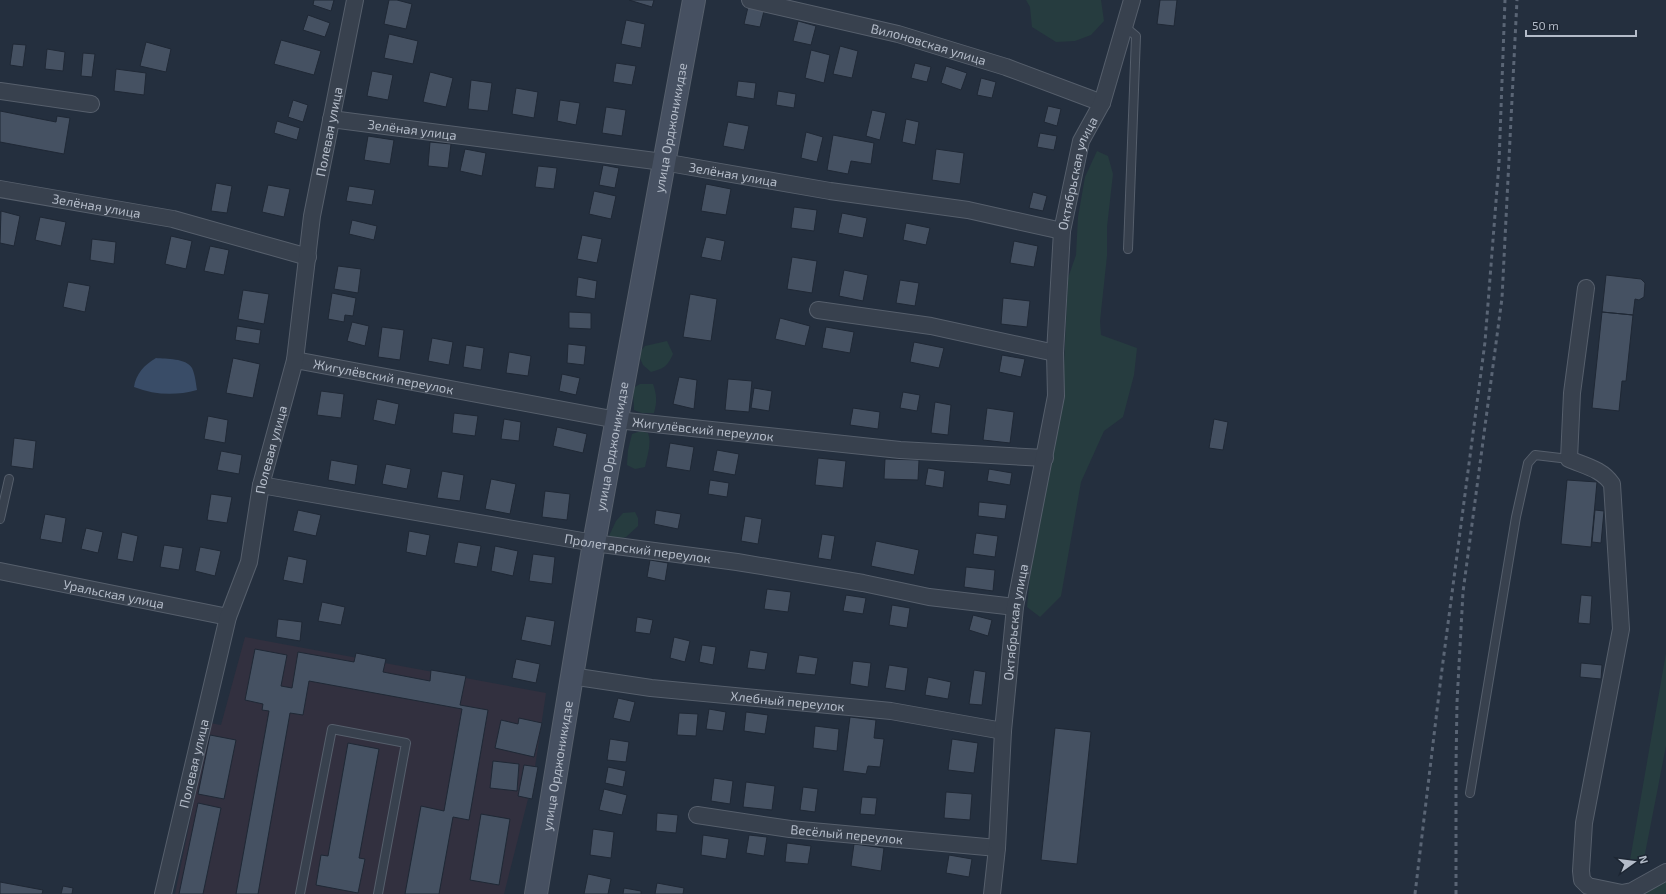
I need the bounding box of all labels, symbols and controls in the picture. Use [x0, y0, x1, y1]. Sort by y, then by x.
scale bar [1526, 12, 1636, 38]
text: 50 m [1532, 18, 1559, 32]
street label: Вилоновская улица [869, 20, 988, 69]
street label: улица Орджоникидзе [651, 61, 690, 194]
street label: Полевая улица [312, 85, 346, 178]
street label: Октябрьская улица [1054, 114, 1101, 232]
street label: Зелёная улица [367, 116, 458, 143]
street label: Зелёная улица [688, 159, 779, 190]
street label: Зелёная улица [51, 190, 142, 221]
street label: Жигулёвский переулок [312, 356, 455, 397]
street label: улица Орджоникидзе [592, 380, 632, 513]
street label: Полевая улица [252, 404, 290, 495]
street label: Жигулёвский переулок [631, 414, 775, 445]
street label: Пролетарский переулок [563, 530, 712, 566]
street label: Октябрьская улица [1000, 562, 1031, 681]
street label: Уральская улица [62, 576, 166, 612]
street label: Хлебный переулок [730, 688, 845, 715]
street label: улица Орджоникидзе [539, 699, 576, 832]
street label: Полевая улица [175, 717, 212, 810]
street label: Весёлый переулок [790, 821, 904, 847]
north arrow [1614, 842, 1654, 882]
text: N [1637, 854, 1651, 865]

